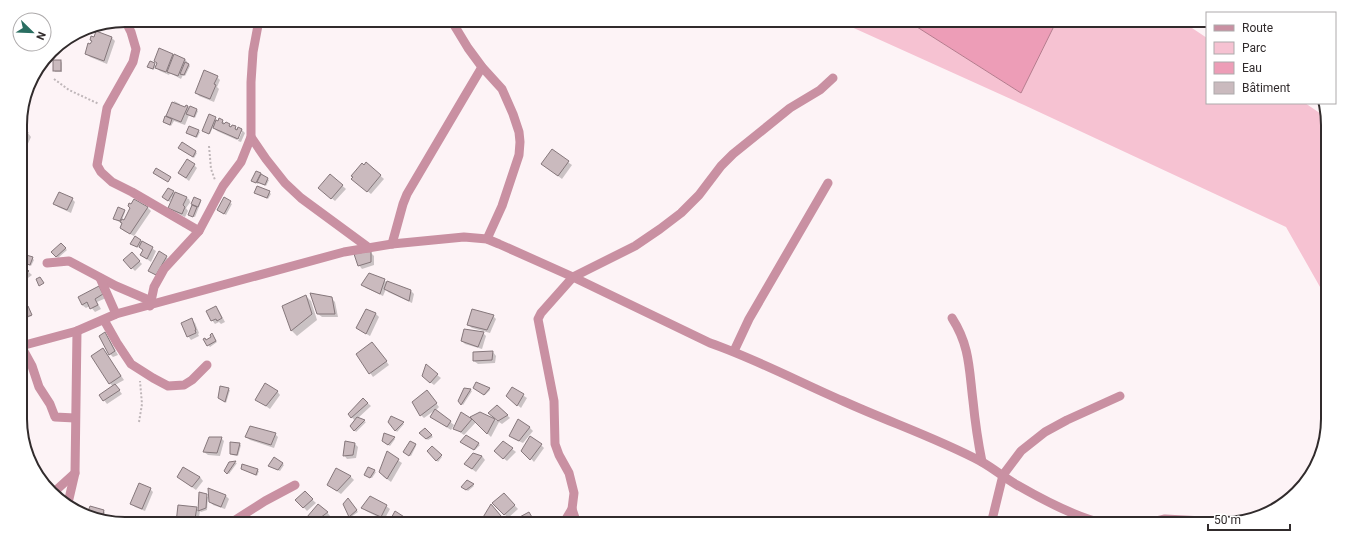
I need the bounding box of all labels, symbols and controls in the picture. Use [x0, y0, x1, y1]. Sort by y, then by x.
north arrow [12, 12, 52, 52]
legend [1206, 12, 1336, 104]
text: Route [1242, 21, 1273, 35]
text: N [33, 30, 48, 42]
text: Parc [1242, 41, 1266, 55]
text: Eau [1242, 61, 1262, 75]
text: Bâtiment [1242, 81, 1290, 95]
scale bar [1208, 506, 1290, 532]
text: 50 m [1214, 513, 1241, 527]

